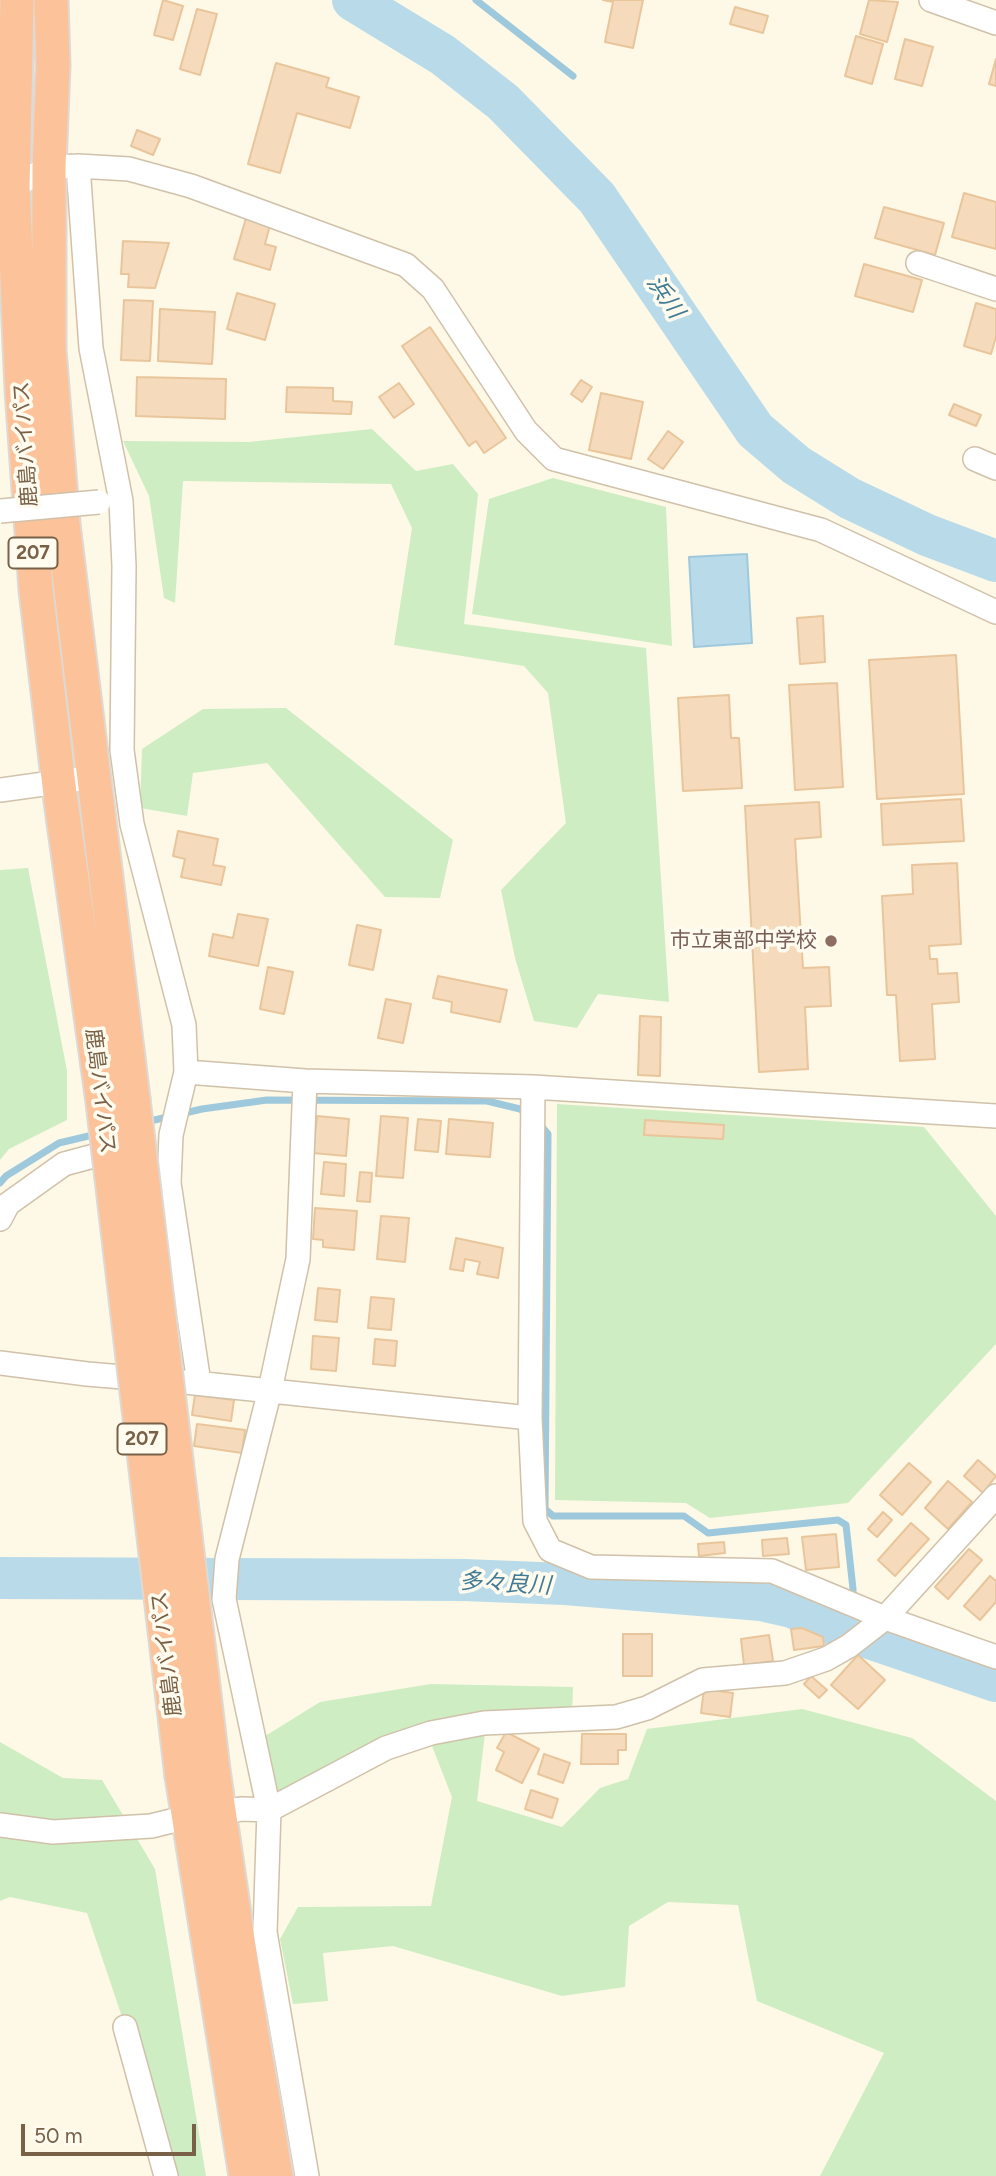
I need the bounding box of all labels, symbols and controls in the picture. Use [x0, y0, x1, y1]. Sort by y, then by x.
water label: 浜川 [641, 270, 689, 324]
street label: 鹿島バイパス [9, 380, 43, 508]
road number: 207 [8, 538, 58, 568]
place label: 市立東部中学校 [670, 928, 817, 954]
marker: 市立東部中学校 [823, 933, 839, 949]
street label: 鹿島バイパス [80, 1027, 120, 1155]
road number: 207 [118, 1424, 166, 1455]
water label: 多々良川 [458, 1568, 552, 1600]
street label: 鹿島バイパス [147, 1590, 187, 1718]
scale bar [24, 2110, 200, 2154]
text: 50 m [34, 2123, 83, 2148]

